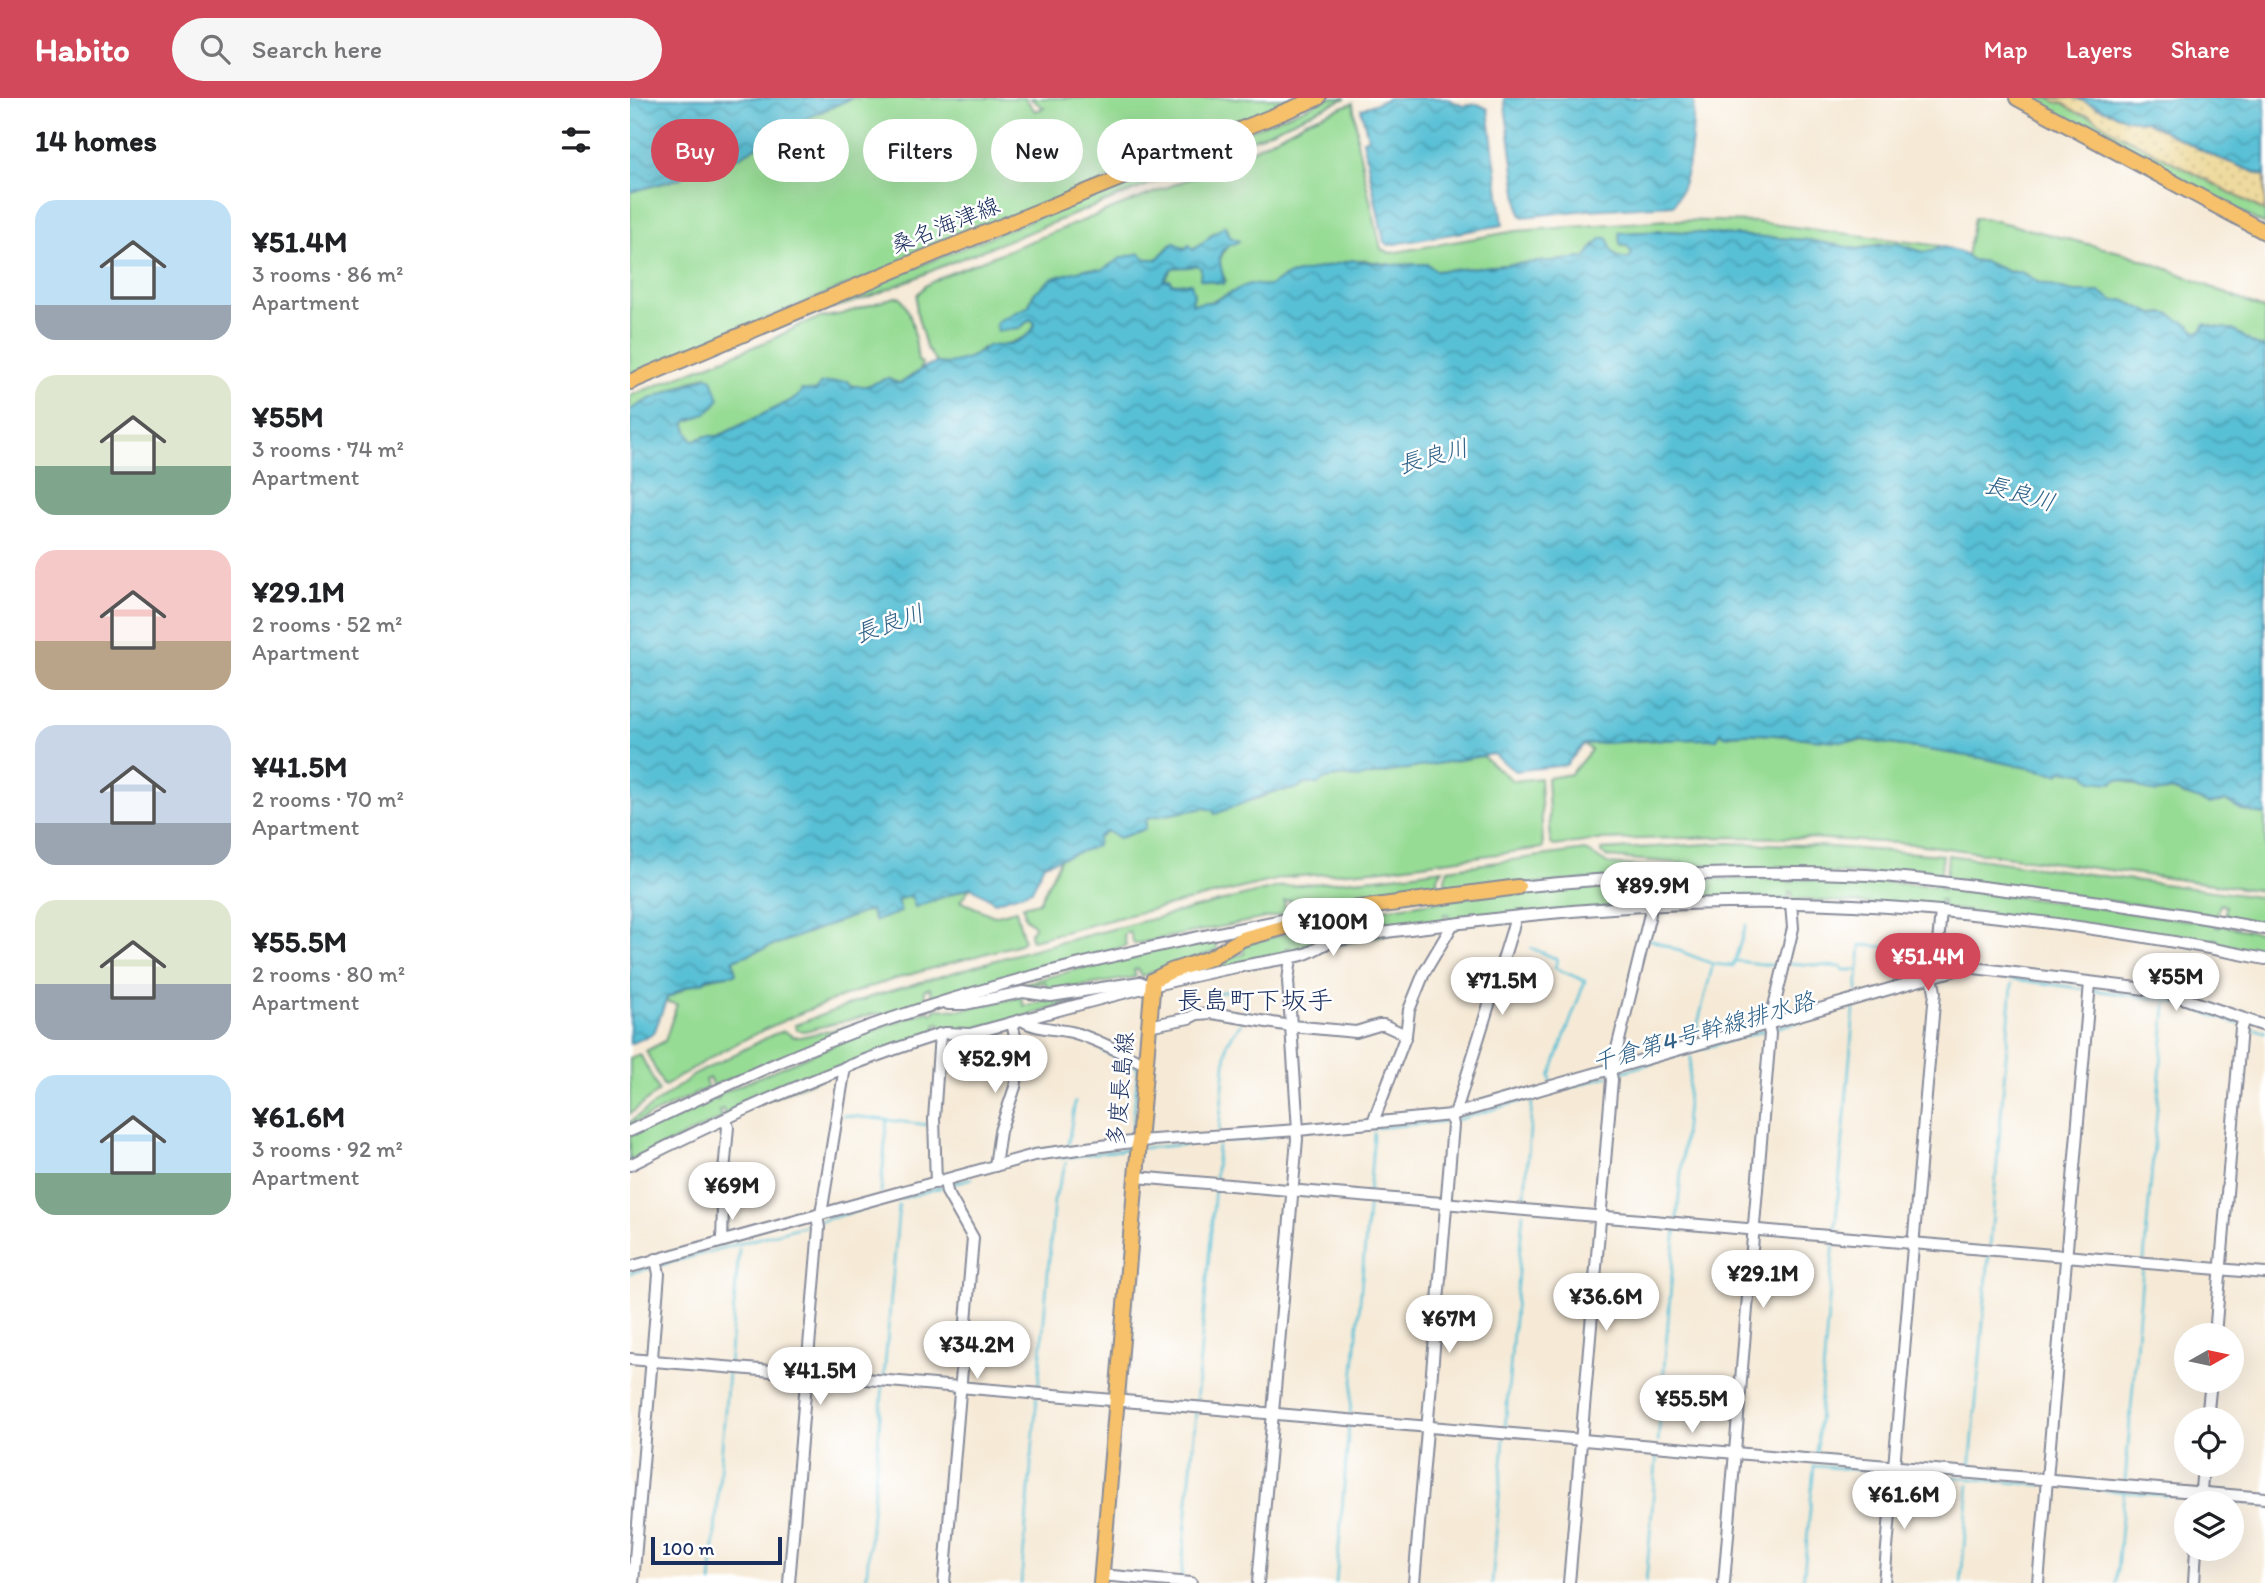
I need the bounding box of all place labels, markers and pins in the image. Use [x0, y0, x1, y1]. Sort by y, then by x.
pin: ¥89.9M [1596, 862, 1710, 922]
pin: ¥100M [1284, 898, 1382, 958]
pin: ¥51.4M [1871, 934, 1985, 993]
pin: ¥55M [2135, 954, 2217, 1013]
pin: ¥71.5M [1445, 958, 1559, 1017]
pin: ¥52.9M [938, 1035, 1052, 1095]
pin: ¥69M [691, 1162, 773, 1222]
pin: ¥29.1M [1706, 1250, 1820, 1310]
pin: ¥36.6M [1549, 1274, 1663, 1333]
pin: ¥67M [1408, 1296, 1490, 1355]
pin: ¥34.2M [920, 1322, 1034, 1381]
pin: ¥41.5M [763, 1348, 877, 1407]
pin: ¥55.5M [1635, 1376, 1749, 1435]
pin: ¥61.6M [1847, 1472, 1961, 1531]

